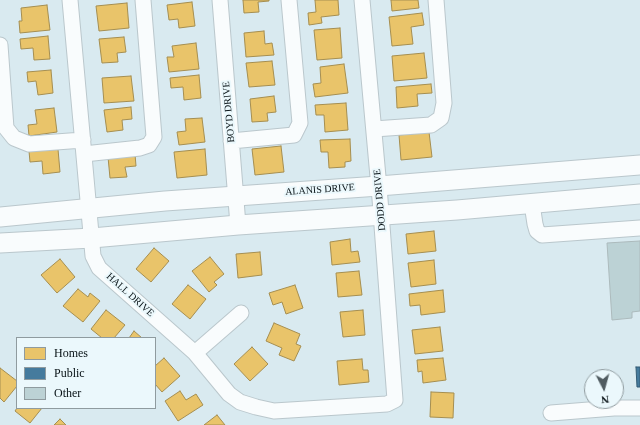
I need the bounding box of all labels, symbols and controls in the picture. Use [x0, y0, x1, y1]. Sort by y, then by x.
street label: BOYD DRIVE [220, 81, 238, 143]
street label: DODD DRIVE [371, 169, 389, 231]
street label: ALANIS DRIVE [285, 182, 355, 198]
street label: HALL DRIVE [104, 271, 156, 319]
legend [16, 337, 156, 409]
text: Homes [54, 346, 88, 360]
text: Public [54, 366, 85, 380]
north arrow [584, 369, 624, 409]
text: Other [54, 386, 81, 400]
text: N [601, 394, 610, 406]

